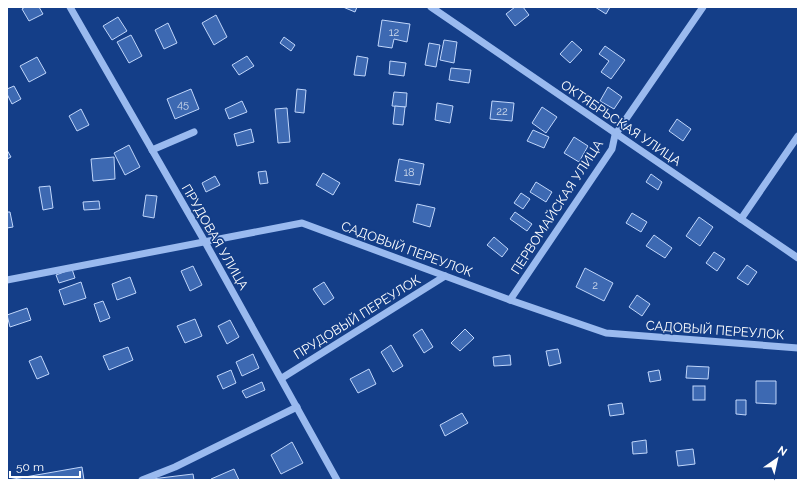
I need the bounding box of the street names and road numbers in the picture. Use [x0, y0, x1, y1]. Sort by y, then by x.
street label: ОКТЯБРЬСКАЯ УЛИЦА [558, 77, 684, 169]
street label: ПЕРВОМАЙСКАЯ УЛИЦА [508, 137, 606, 277]
street label: ПРУДОВАЯ УЛИЦА [179, 182, 251, 293]
street label: САДОВЫЙ ПЕРЕУЛОК [339, 218, 475, 280]
street label: ПРУДОВЫЙ ПЕРЕУЛОК [291, 272, 423, 362]
street label: САДОВЫЙ ПЕРЕУЛОК [645, 318, 785, 342]

